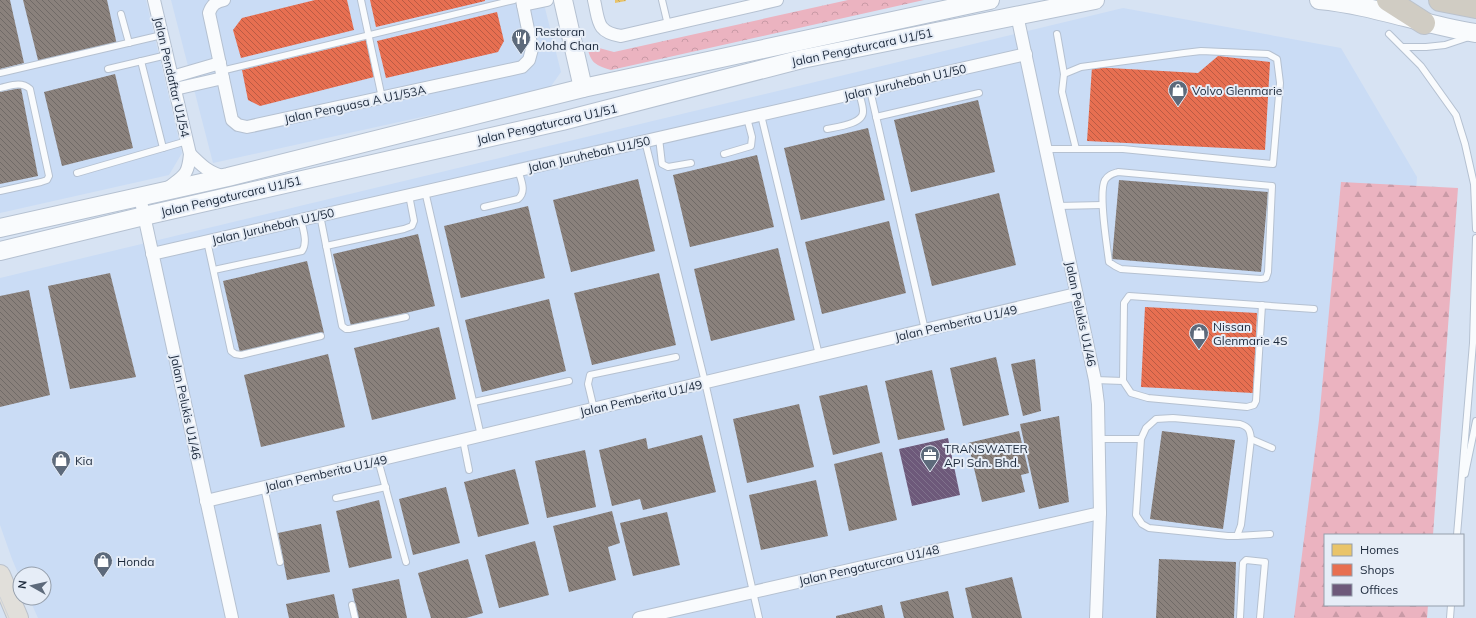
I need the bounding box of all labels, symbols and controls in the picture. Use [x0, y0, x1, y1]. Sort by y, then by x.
street label: Jalan Pendaftar U1/54 [151, 15, 193, 139]
place label: Restoran Mohd Chan [535, 24, 599, 53]
street label: Jalan Pengaturcara U1/51 [790, 25, 934, 69]
restaurant icon: Restoran Mohd Chan [510, 27, 532, 55]
street label: Jalan Juruhebah U1/50 [842, 61, 968, 103]
shop icon: Volvo Glenmarie [1167, 79, 1189, 107]
street label: Jalan Penguasa A U1/53A [283, 82, 427, 126]
place label: Volvo Glenmarie [1192, 83, 1282, 98]
street label: Jalan Pengaturcara U1/51 [475, 101, 619, 147]
street label: Jalan Juruhebah U1/50 [526, 133, 652, 175]
street label: Jalan Pengaturcara U1/51 [159, 173, 303, 219]
street label: Jalan Juruhebah U1/50 [210, 205, 336, 247]
street label: Jalan Pelukis U1/46 [1063, 260, 1099, 368]
street label: Jalan Pemberita U1/49 [893, 302, 1019, 344]
place label: Nissan Glenmarie 4S [1213, 319, 1287, 348]
shop icon: Nissan Glenmarie 4S [1188, 322, 1210, 350]
street label: Jalan Pelukis U1/46 [168, 353, 204, 461]
street label: Jalan Pemberita U1/49 [578, 377, 704, 419]
place label: TRANSWATER API Sdn. Bhd. [944, 441, 1028, 470]
office icon: TRANSWATER API Sdn. Bhd. [919, 444, 941, 472]
shop icon: Kia [50, 449, 72, 477]
street label: Jalan Pemberita U1/49 [263, 452, 389, 494]
place label: Kia [75, 453, 93, 468]
legend [1324, 534, 1464, 606]
street label: Jalan Pengaturcara U1/48 [797, 542, 941, 588]
text: Homes [1360, 542, 1399, 557]
shop icon: Honda [92, 550, 114, 578]
place label: Honda [117, 554, 154, 569]
text: Shops [1360, 562, 1395, 577]
north arrow [12, 566, 52, 606]
text: N [15, 580, 30, 590]
text: Offices [1360, 582, 1398, 597]

